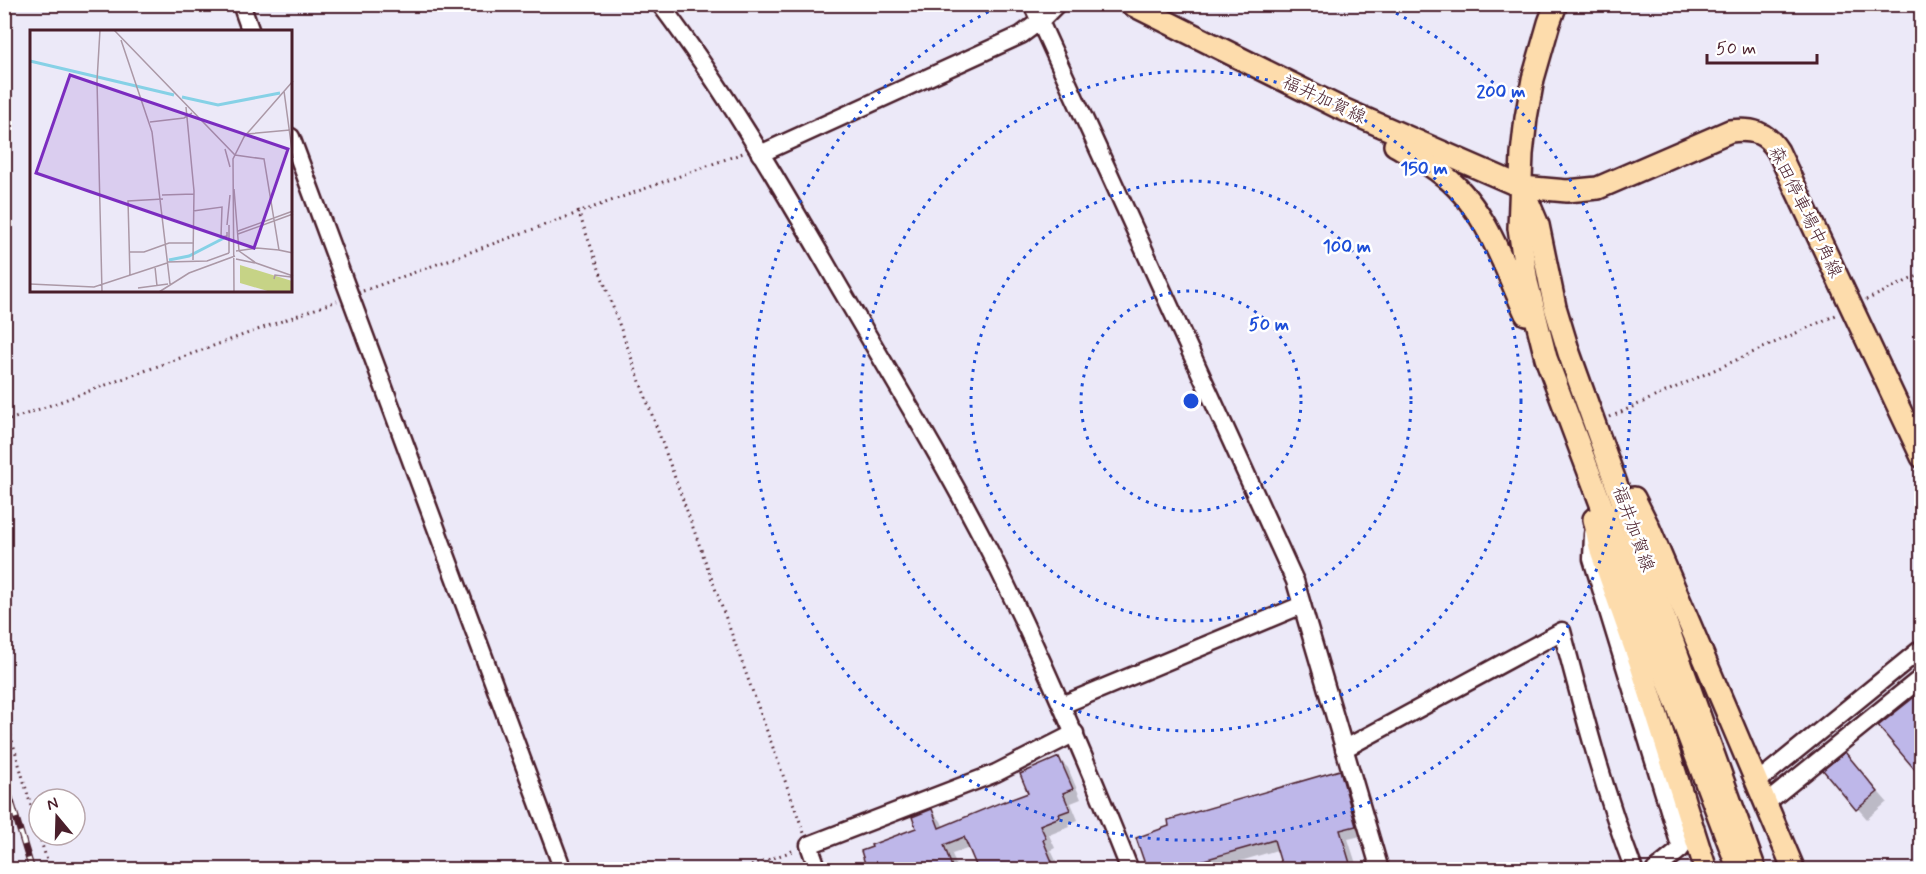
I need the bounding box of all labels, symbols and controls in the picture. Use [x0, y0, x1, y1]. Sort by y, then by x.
scale bar [1707, 27, 1816, 65]
inset map [30, 30, 292, 292]
text: 50 m [1716, 37, 1756, 61]
street label: 福井加賀線 [1278, 70, 1370, 130]
text: 200 m [1476, 80, 1526, 104]
street label: 森田停車場中角線 [1763, 142, 1847, 282]
text: 150 m [1400, 157, 1448, 181]
text: 100 m [1323, 235, 1371, 259]
text: 50 m [1249, 313, 1289, 337]
centre of rings [1181, 391, 1201, 411]
street label: 福井加賀線 [1606, 483, 1660, 575]
north arrow [27, 787, 87, 847]
text: N [44, 793, 61, 816]

